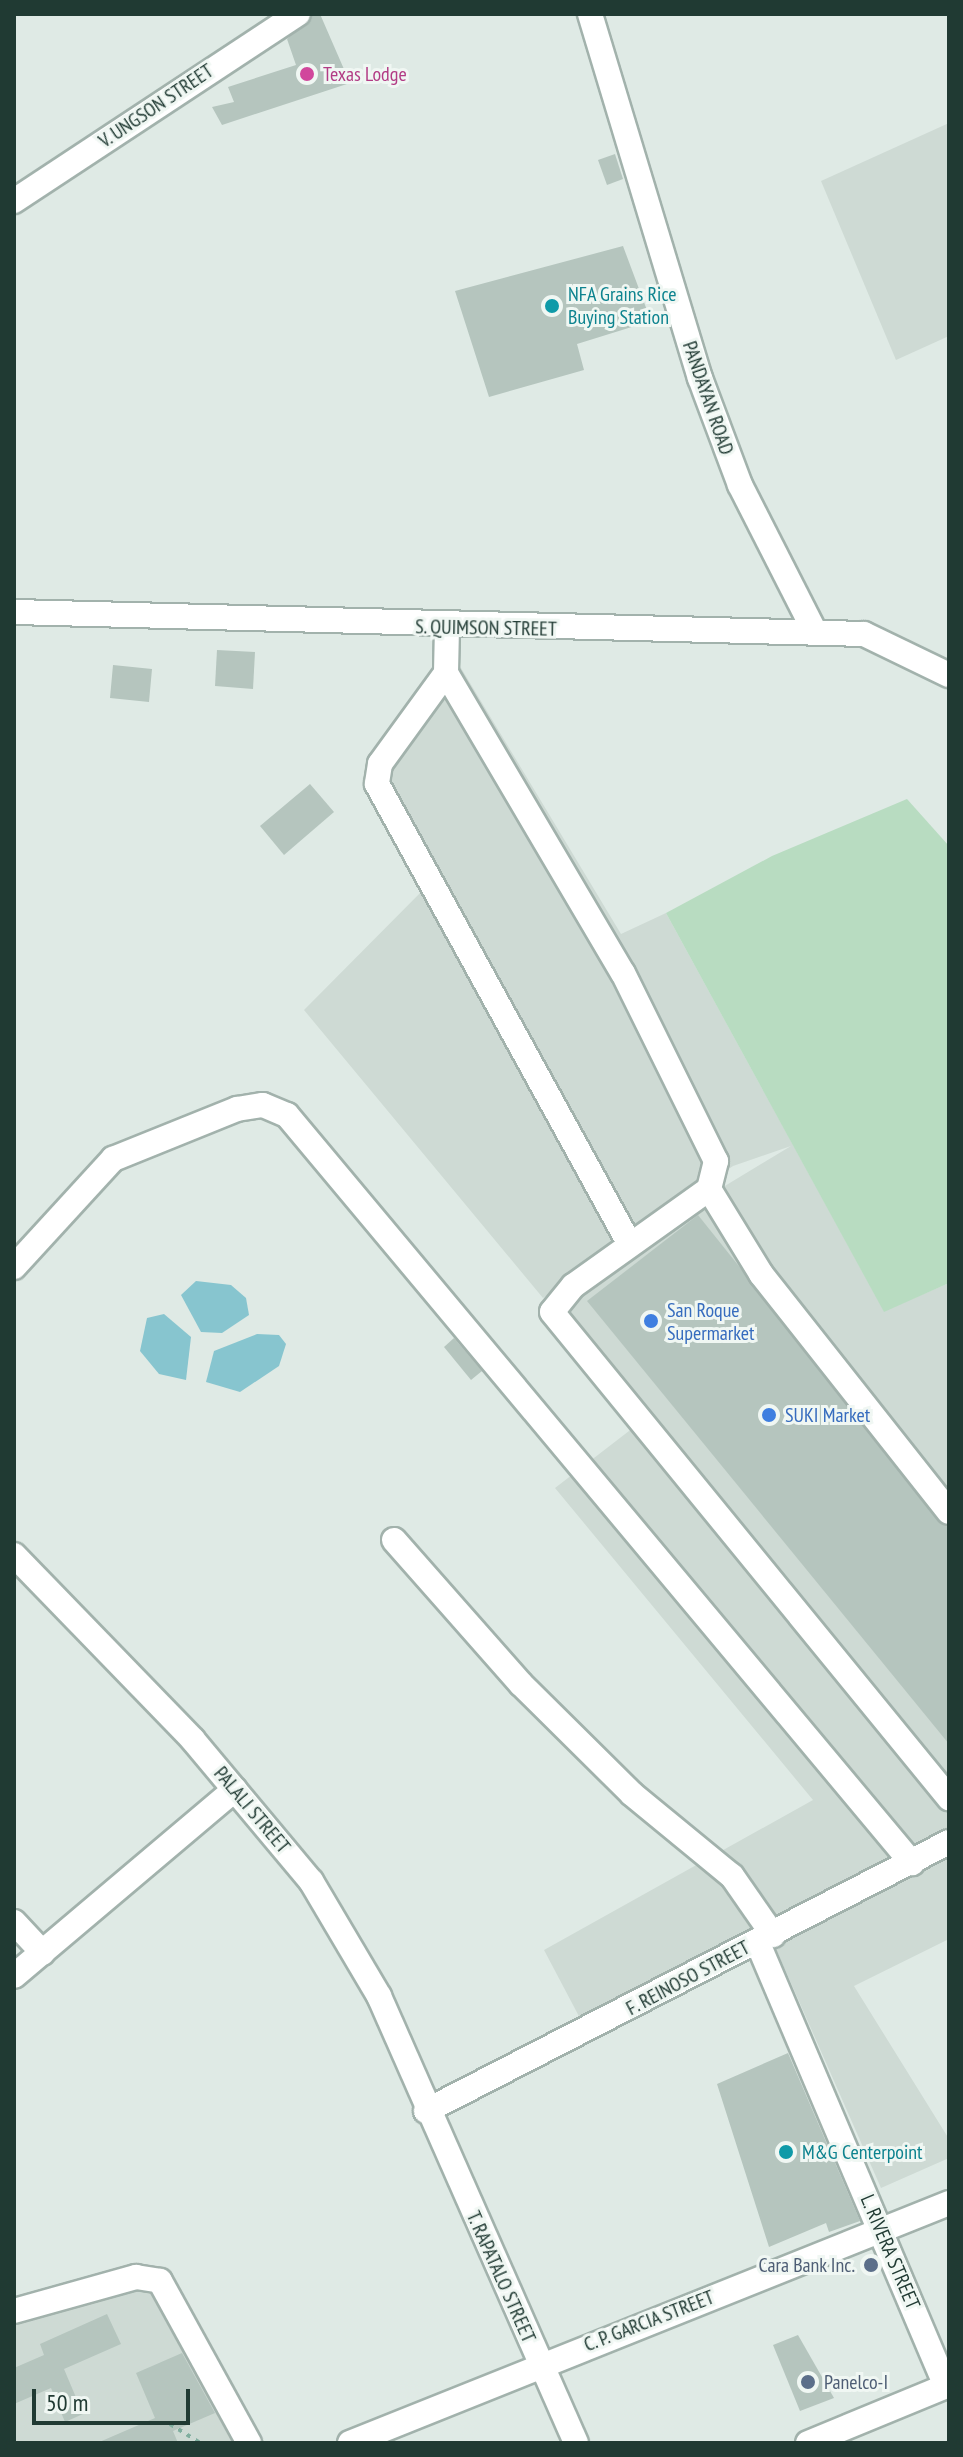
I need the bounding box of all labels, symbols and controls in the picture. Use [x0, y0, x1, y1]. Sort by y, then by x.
street label: V. UNGSON STREET [94, 59, 218, 153]
place label: Texas Lodge [323, 62, 407, 86]
marker: Texas Lodge [298, 65, 316, 83]
place label: NFA Grains Rice Buying Station [568, 282, 677, 329]
marker: NFA Grains Rice Buying Station [543, 297, 561, 315]
street label: PANDAYAN ROAD [677, 338, 739, 458]
street label: S. QUIMSON STREET [414, 615, 558, 641]
place label: San Roque Supermarket [667, 1298, 754, 1345]
marker: San Roque Supermarket [642, 1312, 660, 1330]
place label: SUKI Market [785, 1403, 870, 1427]
marker: SUKI Market [760, 1406, 778, 1424]
street label: PALALI STREET [209, 1762, 295, 1858]
street label: F. REINOSO STREET [622, 1935, 754, 2021]
place label: M&G Centerpoint [802, 2140, 923, 2164]
marker: M&G Centerpoint [777, 2143, 795, 2161]
street label: L. RIVERA STREET [855, 2190, 925, 2314]
street label: T. RAPATALO STREET [461, 2207, 541, 2347]
place label: Cara Bank Inc. [758, 2253, 855, 2277]
marker: Cara Bank Inc. [862, 2256, 880, 2274]
street label: C. P. GARCIA STREET [579, 2285, 719, 2357]
place label: Panelco-I [824, 2370, 888, 2394]
scale bar [36, 2373, 194, 2423]
marker: Panelco-I [799, 2373, 817, 2391]
text: 50 m [46, 2387, 88, 2418]

